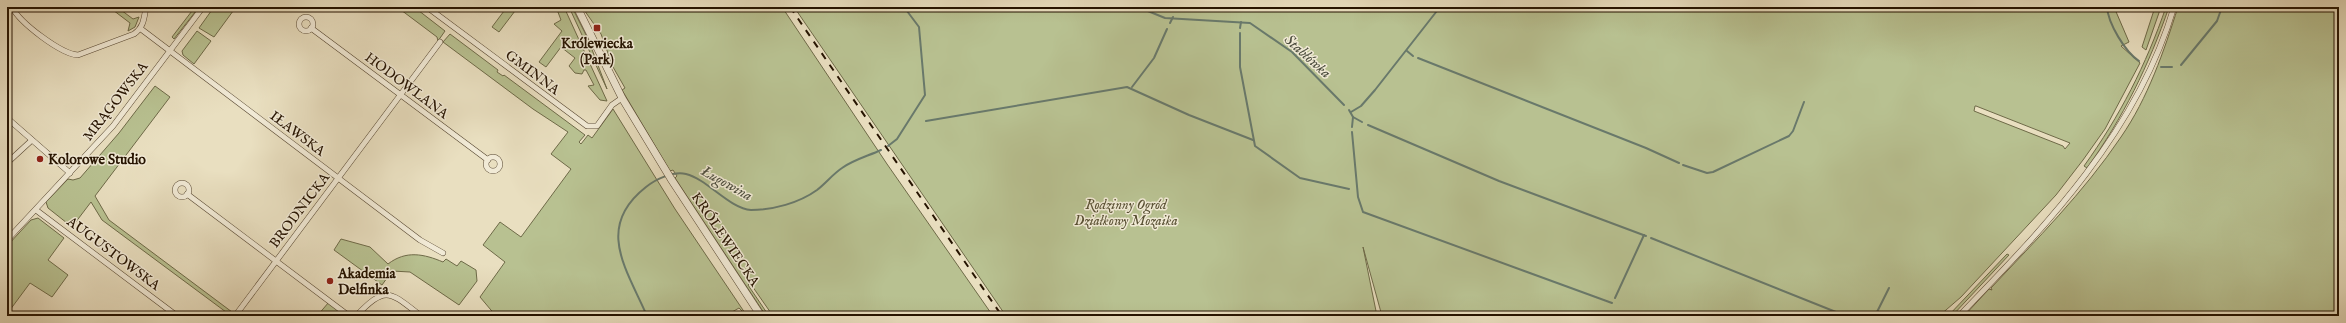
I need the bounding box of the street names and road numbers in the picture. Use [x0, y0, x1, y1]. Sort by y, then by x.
street label: GMINNA [502, 46, 564, 99]
street label: HODOWLANA [361, 48, 452, 123]
street label: MRĄGOWSKA [79, 58, 153, 145]
street label: IŁAWSKA [266, 107, 329, 161]
street label: BRODNICKA [266, 169, 334, 252]
street label: KRÓLEWIECKA [687, 188, 765, 291]
street label: AUGUSTOWSKA [62, 212, 164, 295]

